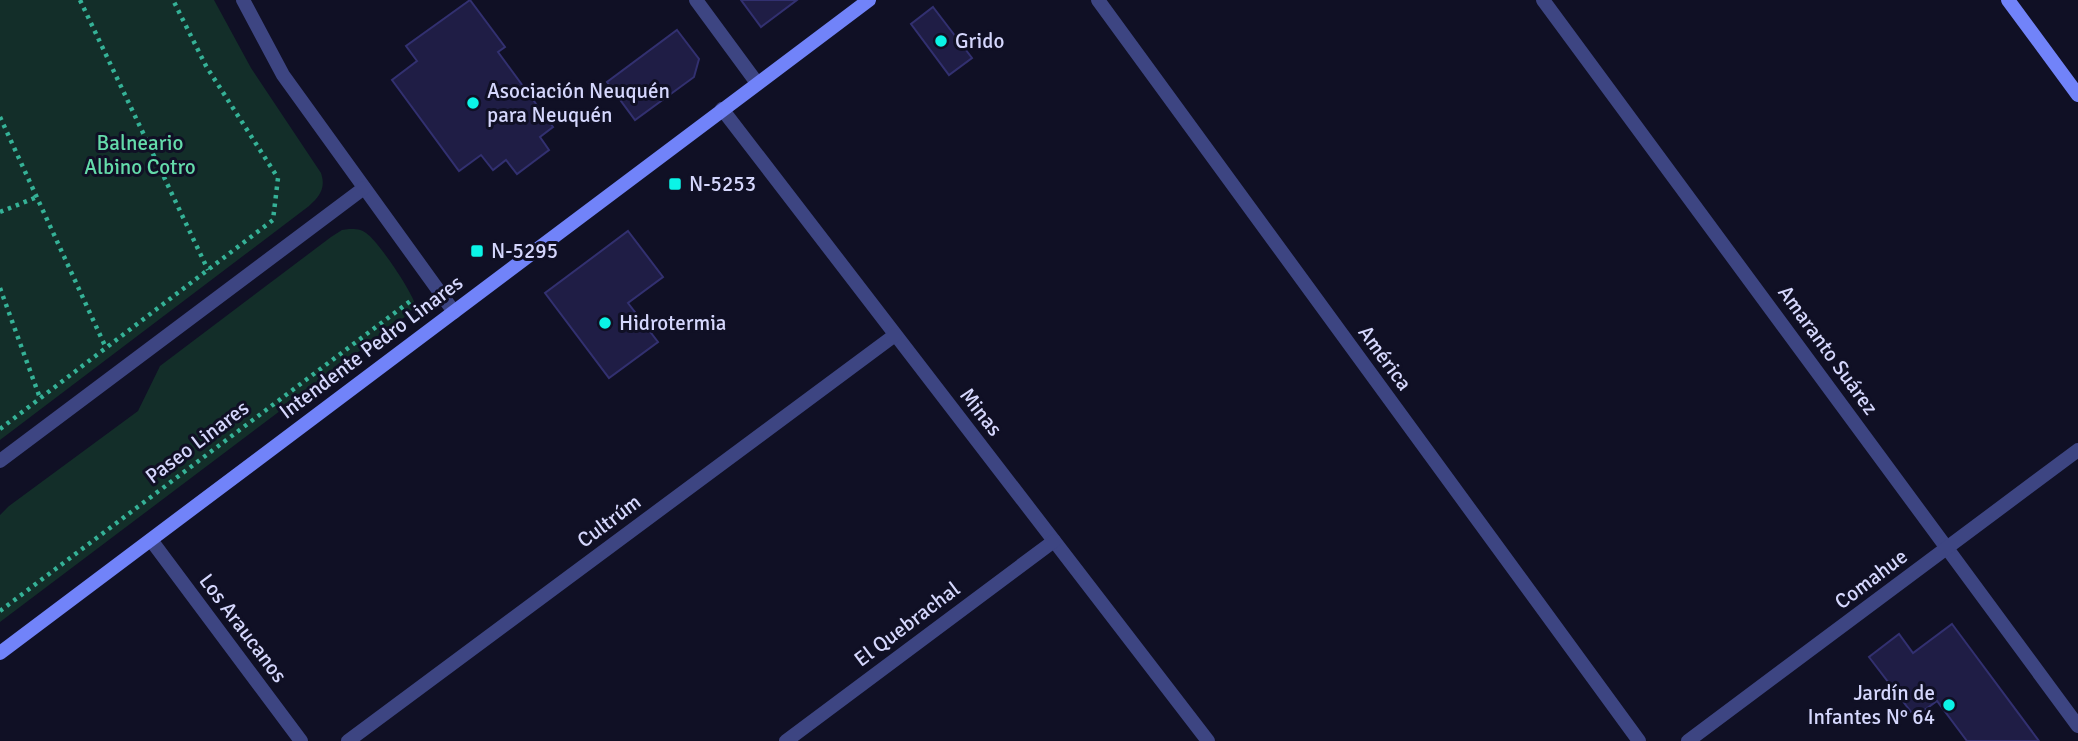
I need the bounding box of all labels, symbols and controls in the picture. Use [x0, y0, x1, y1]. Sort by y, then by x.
place label: Grido [955, 28, 1004, 54]
marker: Grido [933, 33, 949, 49]
place label: Asociación Neuquén para Neuquén [487, 78, 670, 128]
marker: Asociación Neuquén para Neuquén [465, 95, 481, 111]
park label: Balneario Albino Cotro [84, 130, 196, 180]
place label: N-5253 [689, 171, 756, 197]
marker: N-5253 [667, 176, 683, 192]
place label: N-5295 [491, 238, 558, 264]
marker: N-5295 [469, 243, 485, 259]
street label: Intendente Pedro Linares [274, 269, 468, 425]
street label: Amaranto Suárez [1772, 280, 1884, 420]
place label: Hidrotermia [619, 310, 727, 336]
marker: Hidrotermia [597, 315, 613, 331]
street label: América [1353, 320, 1417, 396]
street label: Minas [954, 383, 1008, 441]
street label: Paseo Linares [140, 395, 254, 489]
street label: Cultrúm [572, 489, 646, 553]
street label: Comahue [1830, 543, 1912, 615]
street label: Los Araucanos [194, 568, 292, 688]
street label: El Quebrachal [849, 576, 965, 672]
place label: Jardín de Infantes N° 64 [1807, 680, 1935, 730]
marker: Jardín de Infantes N° 64 [1941, 697, 1957, 713]

